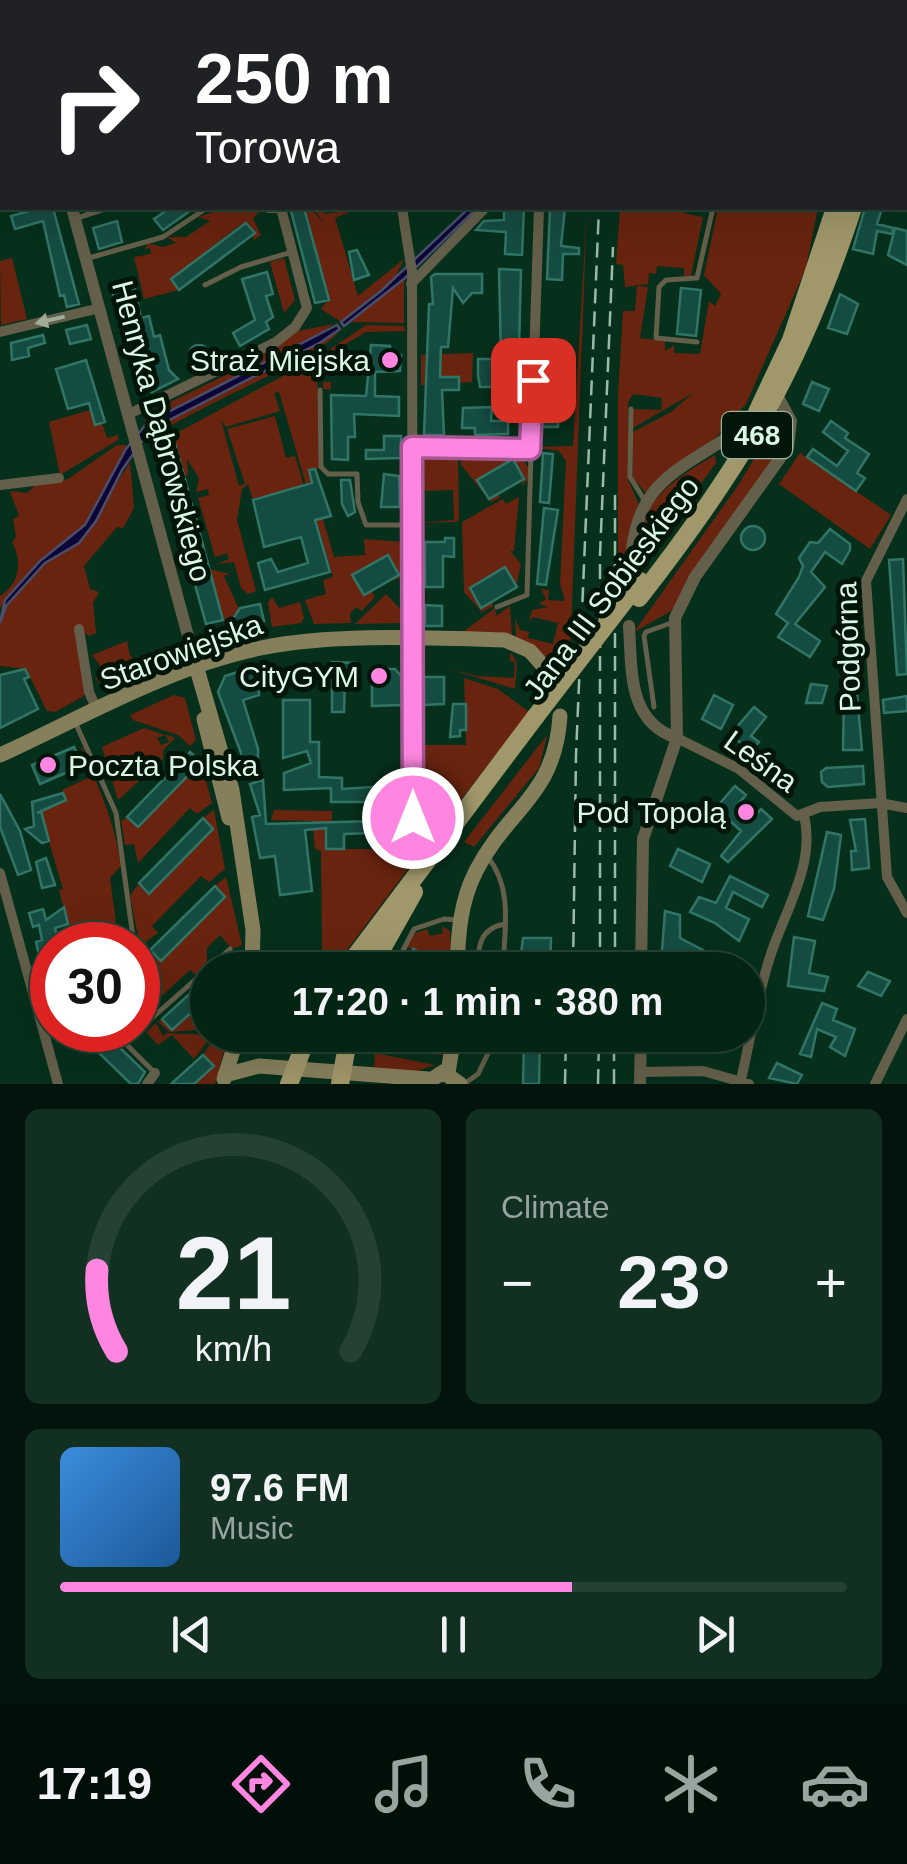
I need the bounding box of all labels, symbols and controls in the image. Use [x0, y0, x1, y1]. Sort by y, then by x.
icon: right [30, 40, 160, 170]
text: 250 m [195, 40, 393, 118]
text: Torowa [195, 122, 340, 173]
street label: Henryka Dąbrowskiego [106, 277, 218, 585]
one-way arrow [34, 313, 65, 328]
pin [491, 338, 576, 423]
place label: Straż Miejska [190, 344, 370, 377]
marker: Straż Miejska [379, 349, 401, 371]
icon: arrive [506, 353, 561, 408]
road number: 468 [722, 412, 792, 458]
street label: Jana III Sobieskiego [517, 470, 705, 706]
street label: Podgórna [829, 581, 867, 713]
street label: Starowiejska [95, 607, 267, 697]
place label: CityGYM [239, 660, 359, 693]
marker: CityGYM [368, 665, 390, 687]
street label: Leśna [718, 724, 804, 799]
place label: Poczta Polska [68, 749, 258, 782]
marker: Poczta Polska [37, 754, 59, 776]
position arrow [361, 766, 465, 870]
place label: Pod Topolą [576, 796, 726, 829]
marker: Pod Topolą [735, 801, 757, 823]
speed limit sign: 30 [30, 922, 160, 1052]
text: 17:20 · 1 min · 380 m [292, 981, 663, 1023]
text: Climate [501, 1189, 609, 1225]
text: 21 [175, 1215, 291, 1331]
text: 23° [617, 1240, 731, 1324]
text: − [501, 1252, 533, 1314]
text: + [815, 1252, 847, 1314]
text: km/h [194, 1329, 272, 1369]
text: 97.6 FM [210, 1467, 349, 1509]
text: Music [210, 1510, 294, 1546]
icon: previous [164, 1607, 219, 1662]
icon: pause [426, 1607, 481, 1662]
icon: next [688, 1607, 743, 1662]
icon: directions [226, 1749, 296, 1819]
icon: music [369, 1749, 439, 1819]
icon: phone [513, 1749, 583, 1819]
icon: climate [656, 1749, 726, 1819]
icon: car [800, 1749, 870, 1819]
text: 17:19 [37, 1758, 152, 1809]

